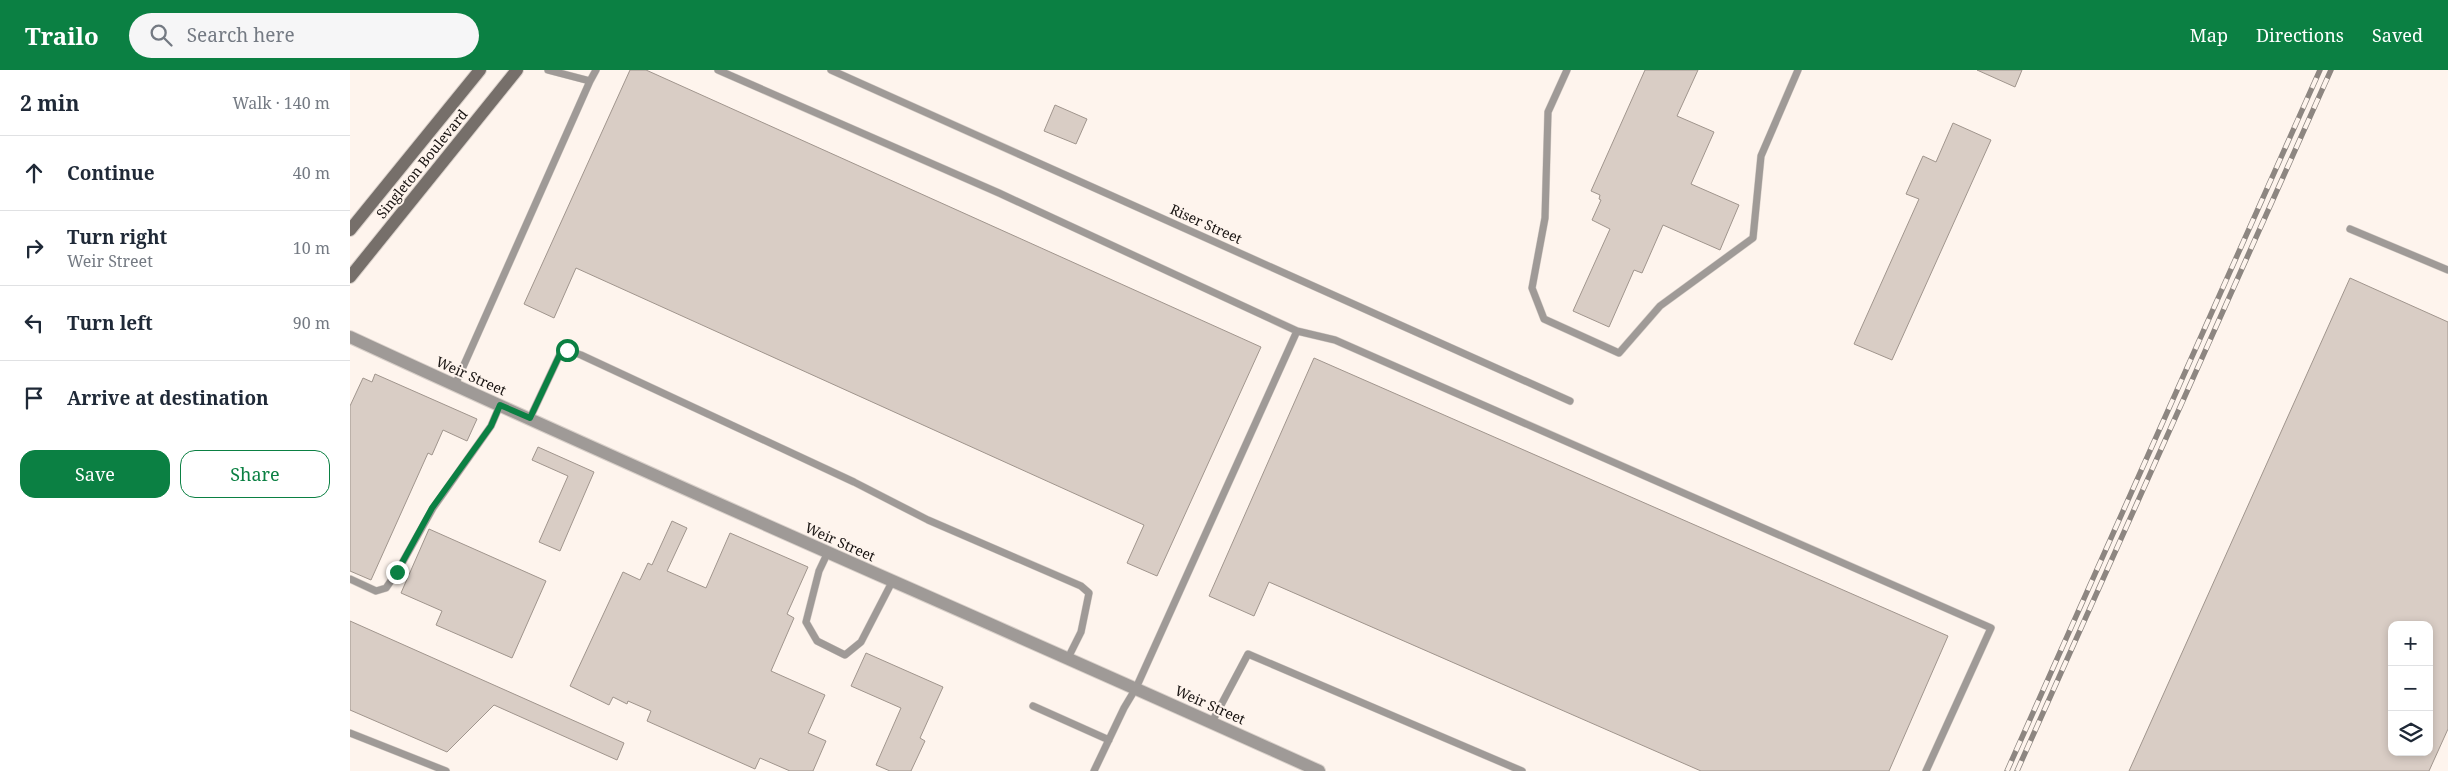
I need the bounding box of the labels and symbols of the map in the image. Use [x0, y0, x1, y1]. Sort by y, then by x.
street label: Singleton Boulevard [372, 105, 472, 222]
street label: Riser Street [1167, 199, 1245, 248]
route start [556, 339, 579, 362]
street label: Weir Street [433, 352, 509, 400]
street label: Weir Street [802, 518, 878, 566]
route end [386, 561, 409, 584]
street label: Weir Street [1172, 681, 1248, 729]

